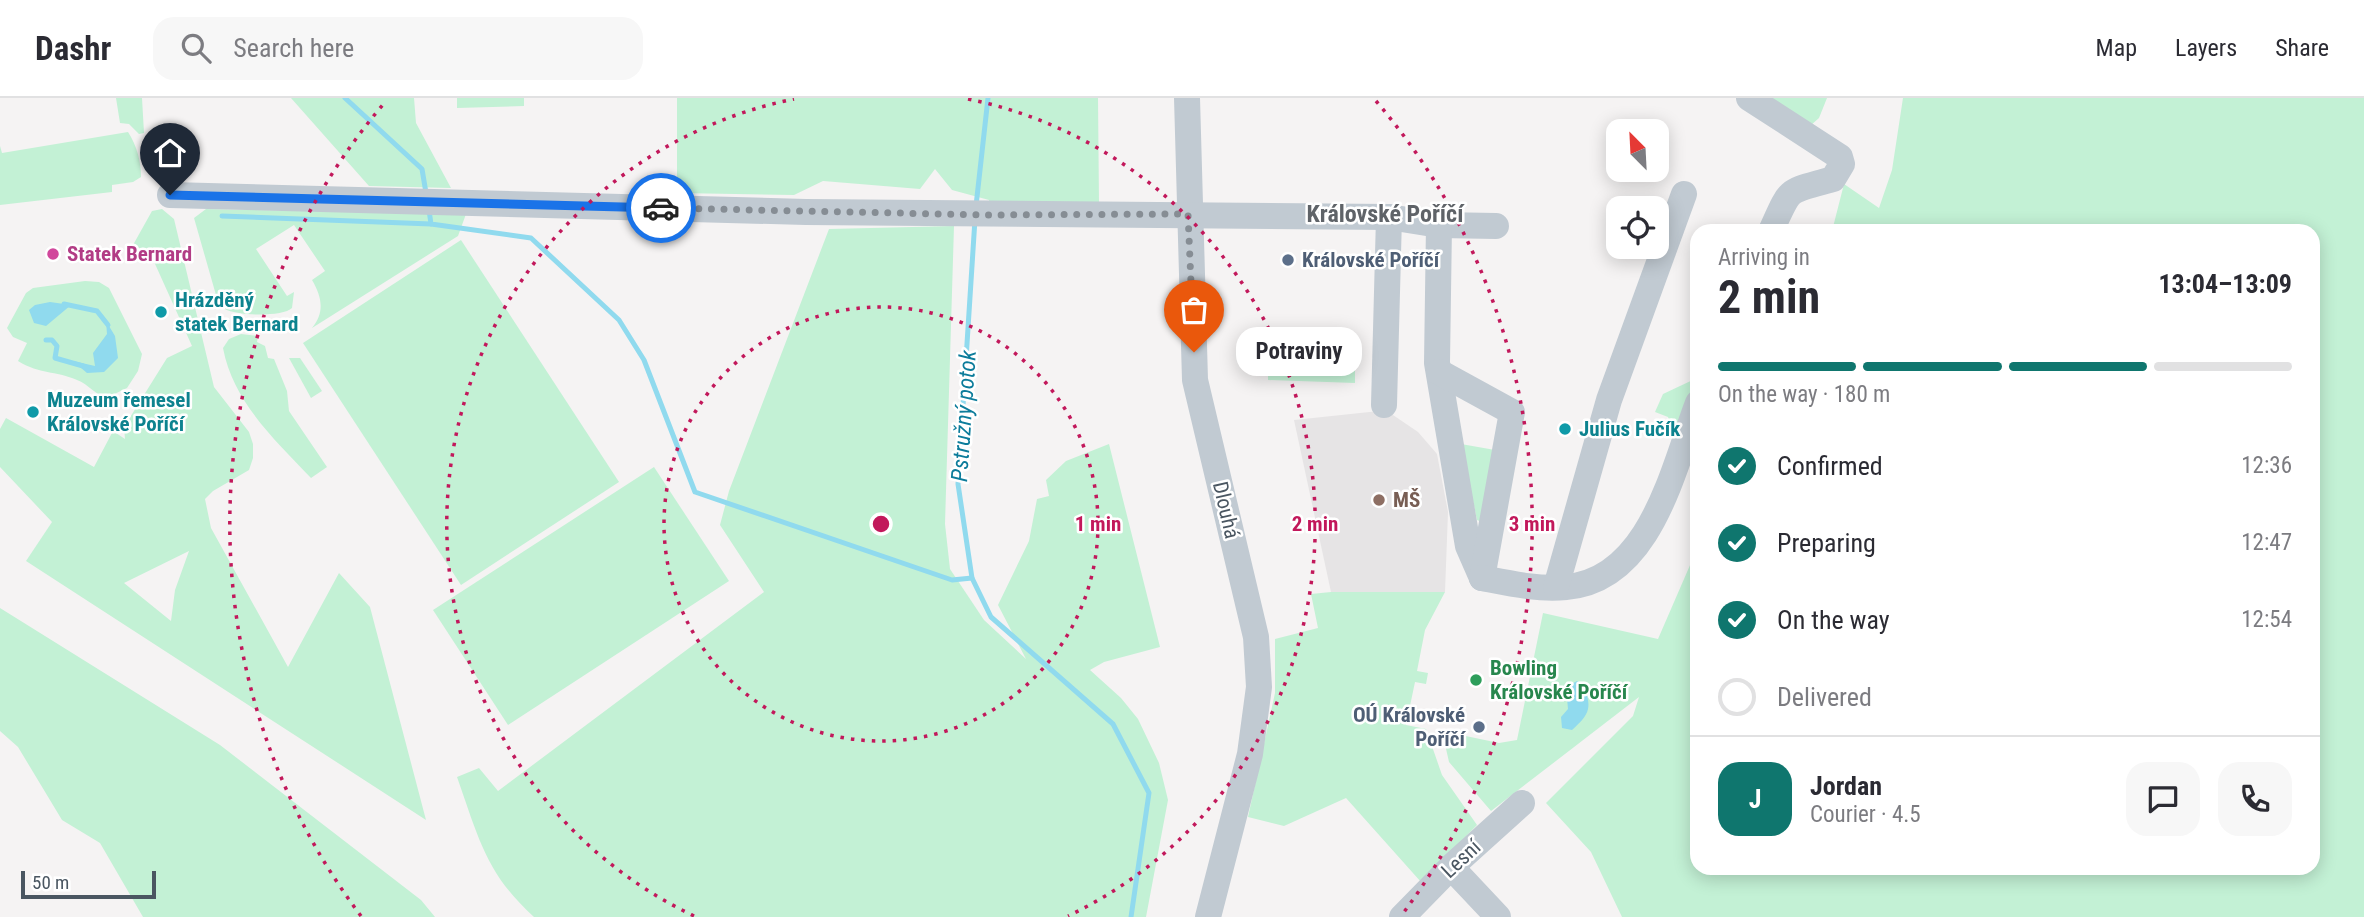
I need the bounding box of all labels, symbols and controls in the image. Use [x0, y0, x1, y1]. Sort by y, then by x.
search box [153, 17, 643, 80]
text: Dashr [35, 29, 111, 68]
icon: search [177, 29, 215, 67]
text: Search here [233, 33, 354, 63]
text: Map [2096, 34, 2137, 62]
text: Layers [2175, 34, 2237, 62]
text: Share [2275, 34, 2329, 62]
north arrow [1606, 119, 1670, 182]
map controls [1606, 119, 1669, 259]
pin [140, 123, 200, 195]
icon: home [151, 134, 189, 172]
courier [626, 173, 696, 243]
icon: car [642, 189, 680, 227]
button: locate [1606, 196, 1669, 259]
district label: Královské Poříčí [1307, 200, 1465, 228]
place label: Statek Bernard [67, 242, 192, 266]
text: Arriving in [1718, 244, 1810, 271]
marker: Statek Bernard [45, 246, 61, 262]
place label: Královské Poříčí [1302, 248, 1441, 272]
marker: Královské Poříčí [1280, 252, 1296, 268]
text: 13:04–13:09 [2158, 269, 2292, 299]
text: 2 min [1718, 270, 1820, 324]
pin [1164, 280, 1224, 352]
place label: Hrázděný statek Bernard [175, 288, 298, 336]
icon: bag [1175, 291, 1213, 329]
marker: Hrázděný statek Bernard [153, 304, 169, 320]
callout: Potraviny [1236, 328, 1362, 376]
text: Potraviny [1255, 338, 1343, 365]
water label: Pstružný potok [946, 348, 982, 483]
text: On the way · 180 m [1718, 381, 1890, 408]
place label: Muzeum řemesel Královské Poříčí [47, 388, 191, 436]
marker: Muzeum řemesel Královské Poříčí [25, 404, 41, 420]
place label: Julius Fučík [1579, 417, 1681, 441]
marker: Julius Fučík [1557, 421, 1573, 437]
icon: check [1718, 447, 1756, 485]
text: Confirmed [1777, 451, 1883, 481]
text: 12:36 [2241, 452, 2292, 479]
street label: Dlouhá [1208, 479, 1244, 541]
place label: MŠ [1393, 488, 1420, 512]
marker: MŠ [1371, 492, 1387, 508]
centre of rings [869, 512, 893, 536]
text: 1 min [1075, 512, 1121, 536]
text: 2 min [1292, 512, 1338, 536]
text: 3 min [1509, 512, 1555, 536]
icon: check [1718, 524, 1756, 562]
text: Preparing [1777, 528, 1876, 558]
text: 12:47 [2241, 529, 2292, 556]
icon: check [1718, 601, 1756, 639]
text: On the way [1777, 605, 1890, 635]
text: 12:54 [2241, 606, 2292, 633]
place label: Bowling Královské Poříčí [1490, 656, 1629, 704]
marker: Bowling Královské Poříčí [1468, 672, 1484, 688]
text: Delivered [1777, 682, 1872, 712]
place label: OÚ Královské Poříčí [1353, 703, 1466, 751]
marker: OÚ Královské Poříčí [1471, 719, 1487, 735]
button: chat [2126, 762, 2200, 836]
button: phone [2218, 762, 2292, 836]
text: Jordan [1810, 771, 1882, 801]
text: J [1749, 784, 1761, 814]
text: Courier · 4.5 [1810, 801, 1921, 828]
street label: Lesní [1437, 834, 1486, 883]
scale bar [21, 868, 156, 900]
text: 50 m [32, 871, 69, 894]

